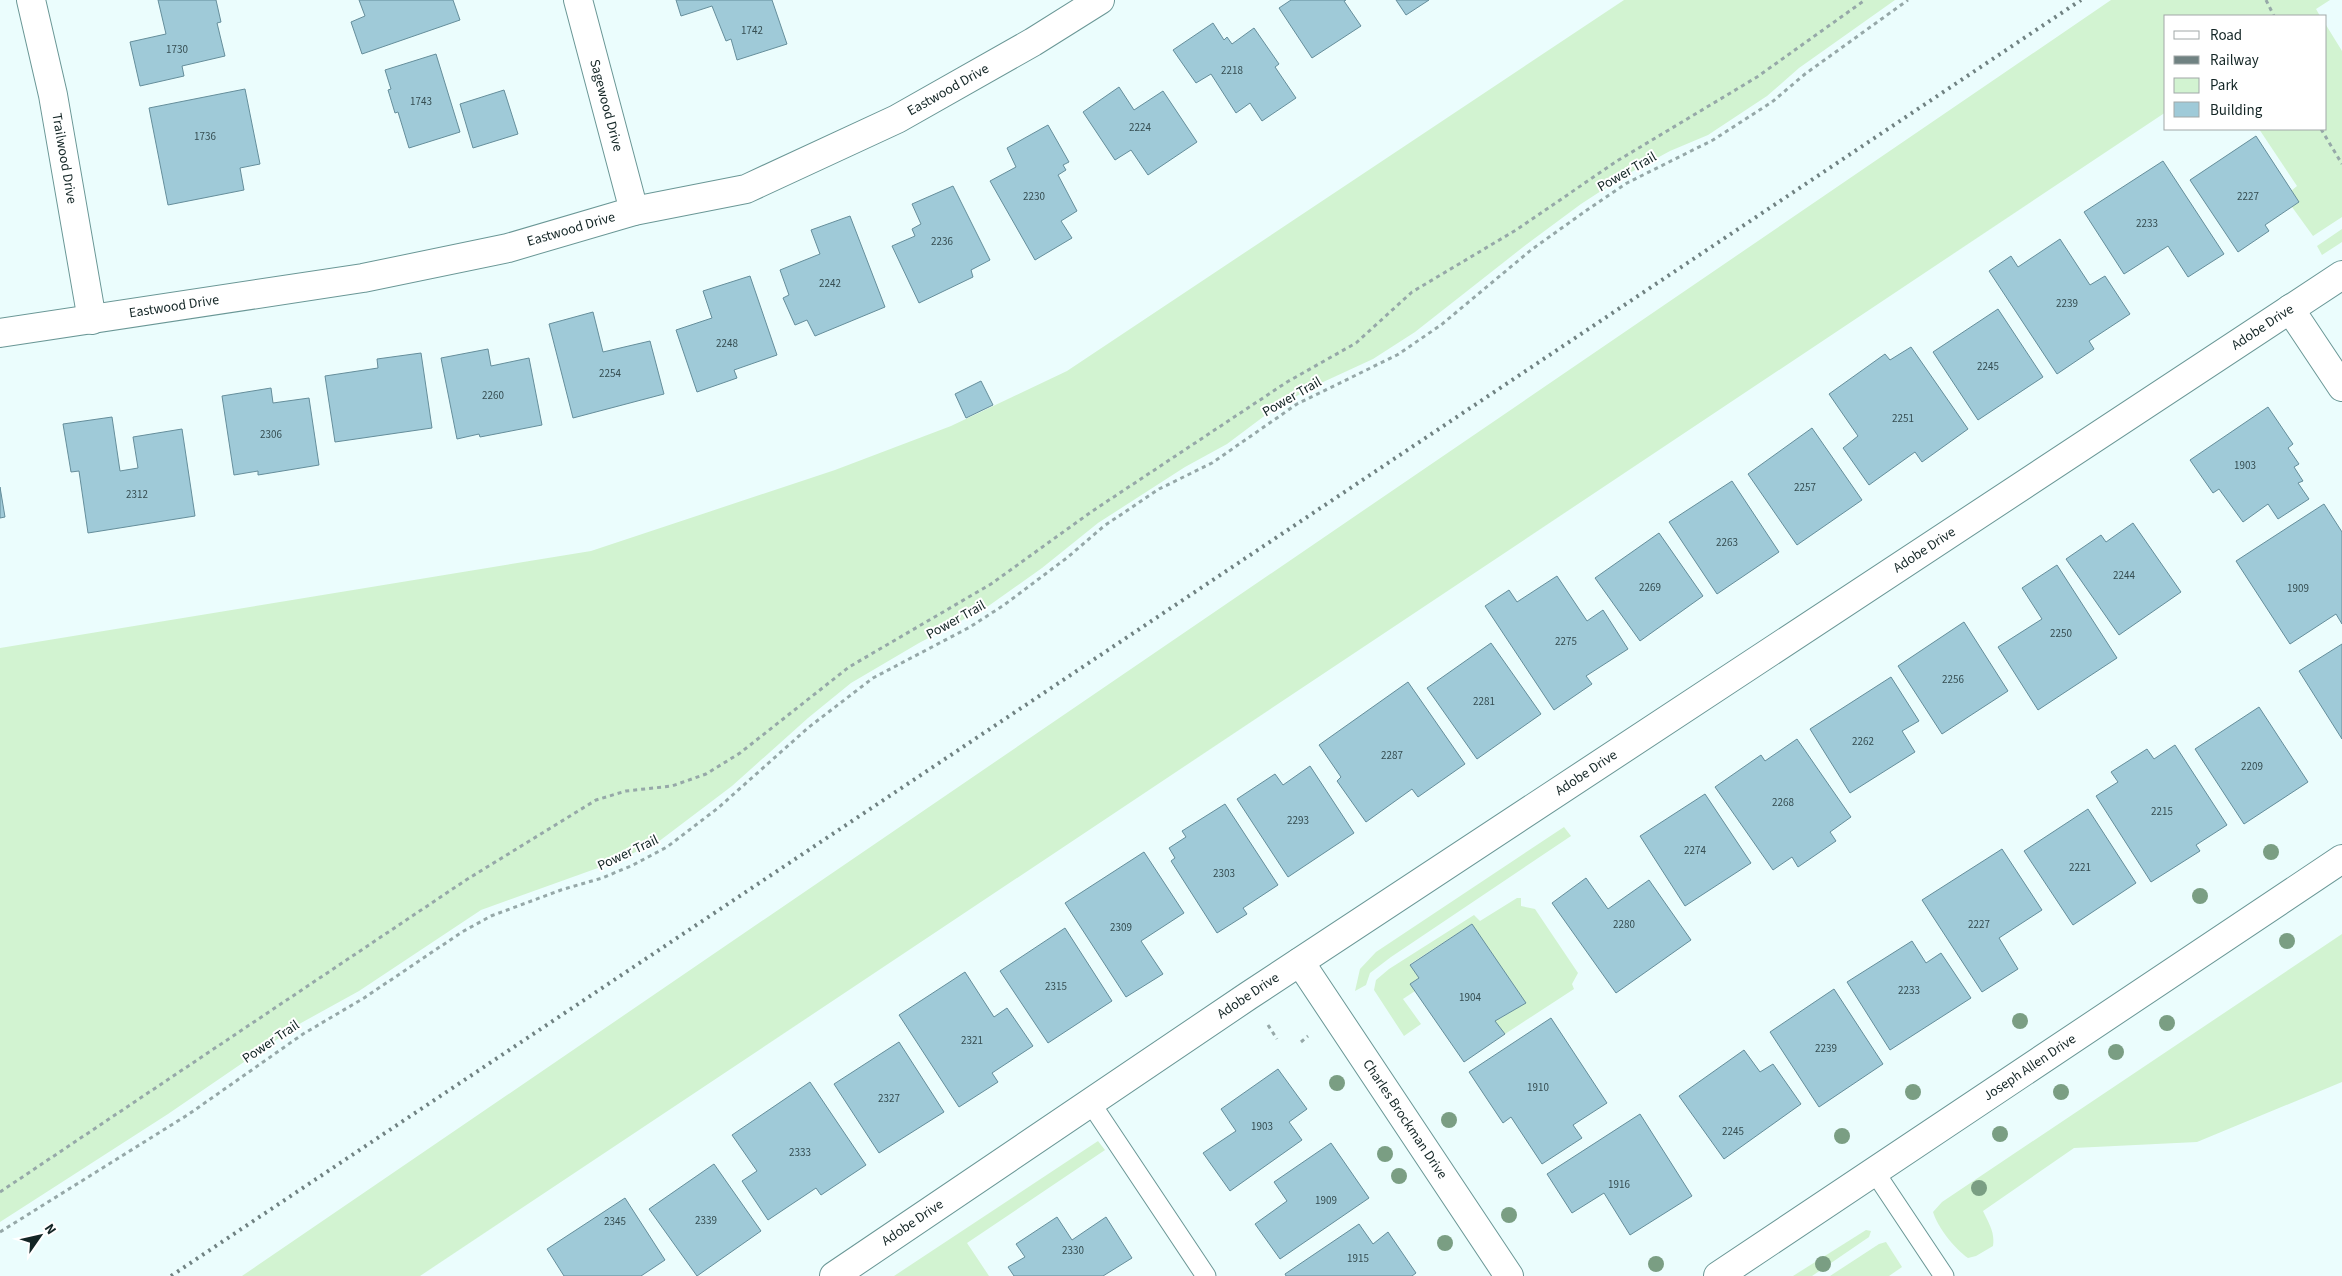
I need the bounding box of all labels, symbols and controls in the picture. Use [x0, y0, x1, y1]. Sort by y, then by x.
legend [2164, 15, 2327, 130]
house number: 1742 [741, 23, 763, 38]
text: Road [2210, 25, 2242, 46]
house number: 1730 [166, 42, 188, 57]
text: Railway [2210, 50, 2259, 71]
street label: Sagewood Drive [584, 57, 628, 154]
street label: Eastwood Drive [904, 59, 993, 121]
house number: 2218 [1221, 63, 1243, 78]
text: Park [2210, 75, 2239, 96]
house number: 1743 [410, 94, 432, 109]
text: Building [2210, 100, 2263, 121]
street label: Trailwood Drive [46, 112, 82, 205]
house number: 2224 [1129, 120, 1151, 135]
house number: 1736 [194, 129, 216, 144]
street label: Power Trail [1594, 147, 1661, 197]
house number: 2230 [1023, 189, 1045, 204]
house number: 2227 [2237, 189, 2259, 204]
street label: Eastwood Drive [525, 207, 618, 252]
house number: 2233 [2136, 216, 2158, 231]
house number: 2236 [931, 234, 953, 249]
house number: 2242 [819, 276, 841, 291]
street label: Eastwood Drive [128, 290, 221, 323]
house number: 2239 [2056, 296, 2078, 311]
street label: Adobe Drive [2228, 299, 2298, 355]
house number: 2248 [716, 336, 738, 351]
house number: 2245 [1977, 359, 1999, 374]
house number: 2254 [599, 366, 621, 381]
street label: Power Trail [1259, 372, 1326, 422]
house number: 2260 [482, 388, 504, 403]
house number: 2251 [1892, 411, 1914, 426]
house number: 2306 [260, 427, 282, 442]
house number: 1903 [2234, 458, 2256, 473]
house number: 2257 [1794, 480, 1816, 495]
house number: 2312 [126, 487, 148, 502]
street label: Adobe Drive [1889, 522, 1960, 578]
house number: 2263 [1716, 535, 1738, 550]
house number: 2244 [2113, 568, 2135, 583]
house number: 2269 [1639, 580, 1661, 595]
house number: 1909 [2287, 581, 2309, 596]
street label: Power Trail [923, 595, 990, 645]
house number: 2250 [2050, 626, 2072, 641]
house number: 2275 [1555, 634, 1577, 649]
house number: 2256 [1942, 672, 1964, 687]
house number: 2281 [1473, 694, 1495, 709]
house number: 2262 [1852, 734, 1874, 749]
street label: Adobe Drive [1551, 745, 1621, 801]
house number: 2287 [1381, 748, 1403, 763]
house number: 2209 [2241, 759, 2263, 774]
house number: 2268 [1772, 795, 1794, 810]
house number: 2215 [2151, 804, 2173, 819]
house number: 2293 [1287, 813, 1309, 828]
street label: Power Trail [594, 830, 662, 876]
house number: 2274 [1684, 843, 1706, 858]
house number: 2221 [2069, 860, 2091, 875]
house number: 2303 [1213, 866, 1235, 881]
house number: 2280 [1613, 917, 1635, 932]
house number: 2227 [1968, 917, 1990, 932]
house number: 2309 [1110, 920, 1132, 935]
street label: Adobe Drive [1213, 968, 1283, 1024]
house number: 2315 [1045, 979, 1067, 994]
house number: 2233 [1898, 983, 1920, 998]
house number: 1904 [1459, 990, 1481, 1005]
street label: Power Trail [238, 1015, 304, 1069]
street label: Joseph Allen Drive [1979, 1029, 2080, 1106]
house number: 2321 [961, 1033, 983, 1048]
house number: 2239 [1815, 1041, 1837, 1056]
street label: Charles Brockman Drive [1358, 1055, 1452, 1183]
house number: 1910 [1527, 1080, 1549, 1095]
house number: 2327 [878, 1091, 900, 1106]
house number: 1903 [1251, 1119, 1273, 1134]
house number: 2245 [1722, 1124, 1744, 1139]
house number: 2333 [789, 1145, 811, 1160]
house number: 1916 [1608, 1177, 1630, 1192]
house number: 1909 [1315, 1193, 1337, 1208]
street label: Adobe Drive [878, 1195, 948, 1251]
north arrow [15, 1211, 65, 1261]
house number: 2339 [695, 1213, 717, 1228]
house number: 2345 [604, 1214, 626, 1229]
text: N [39, 1220, 61, 1239]
house number: 2330 [1062, 1243, 1084, 1258]
house number: 1915 [1347, 1251, 1369, 1266]

